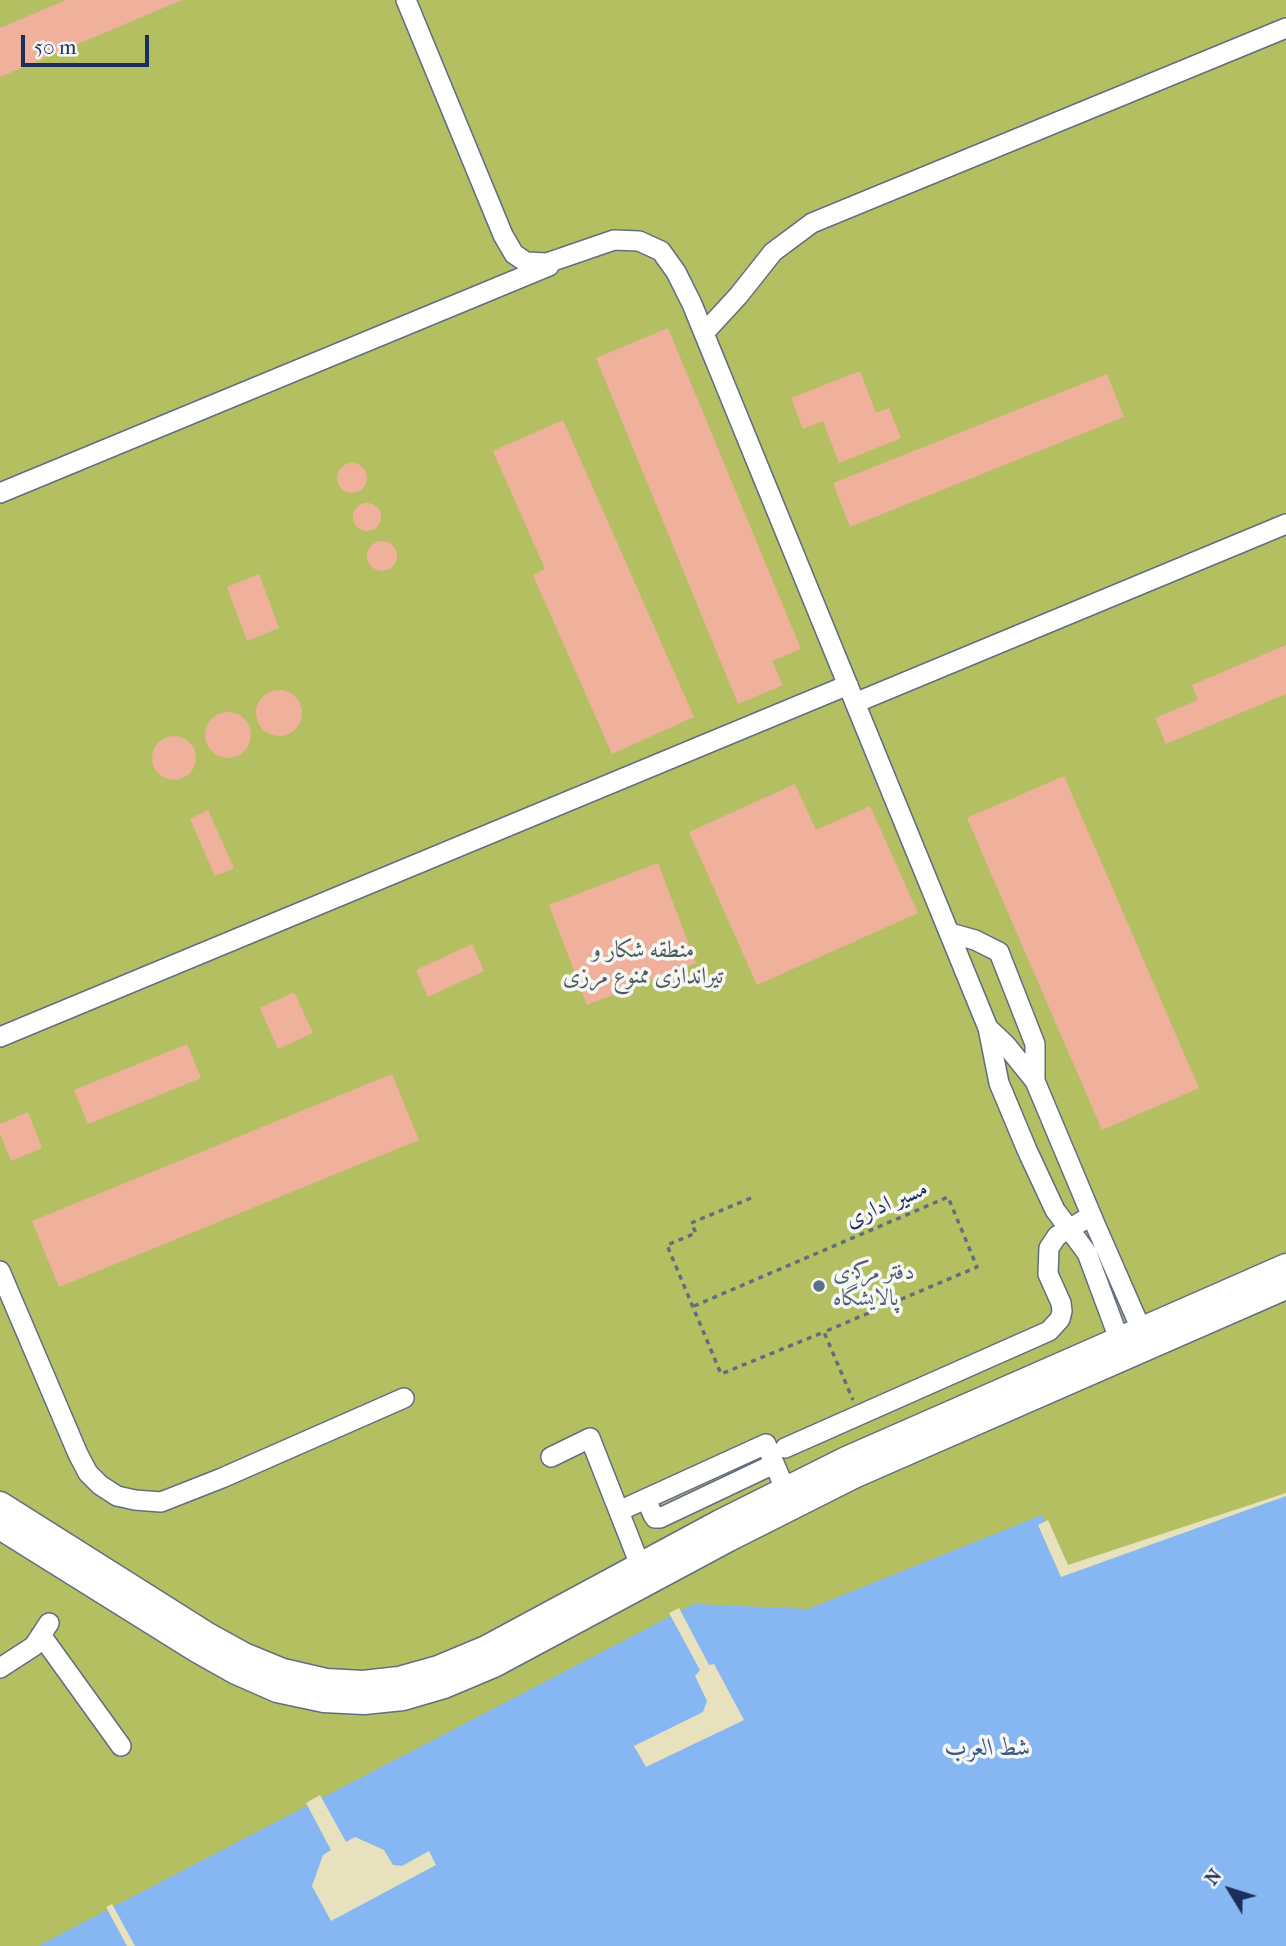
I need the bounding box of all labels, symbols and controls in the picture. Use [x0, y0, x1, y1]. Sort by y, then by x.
scale bar [24, 21, 152, 65]
text: 50 m [34, 35, 77, 59]
park label: منطقه شکار و تیراندازی ممنوع مرزی [563, 937, 723, 991]
street label: مسیر اداری [842, 1175, 932, 1235]
place label: دفتر مرکزی پالایشگاه [833, 1259, 914, 1313]
marker: دفتر مرکزی پالایشگاه [811, 1278, 827, 1294]
water label: شط العرب [945, 1735, 1031, 1763]
north arrow [1195, 1855, 1265, 1925]
text: N [1200, 1865, 1227, 1890]

